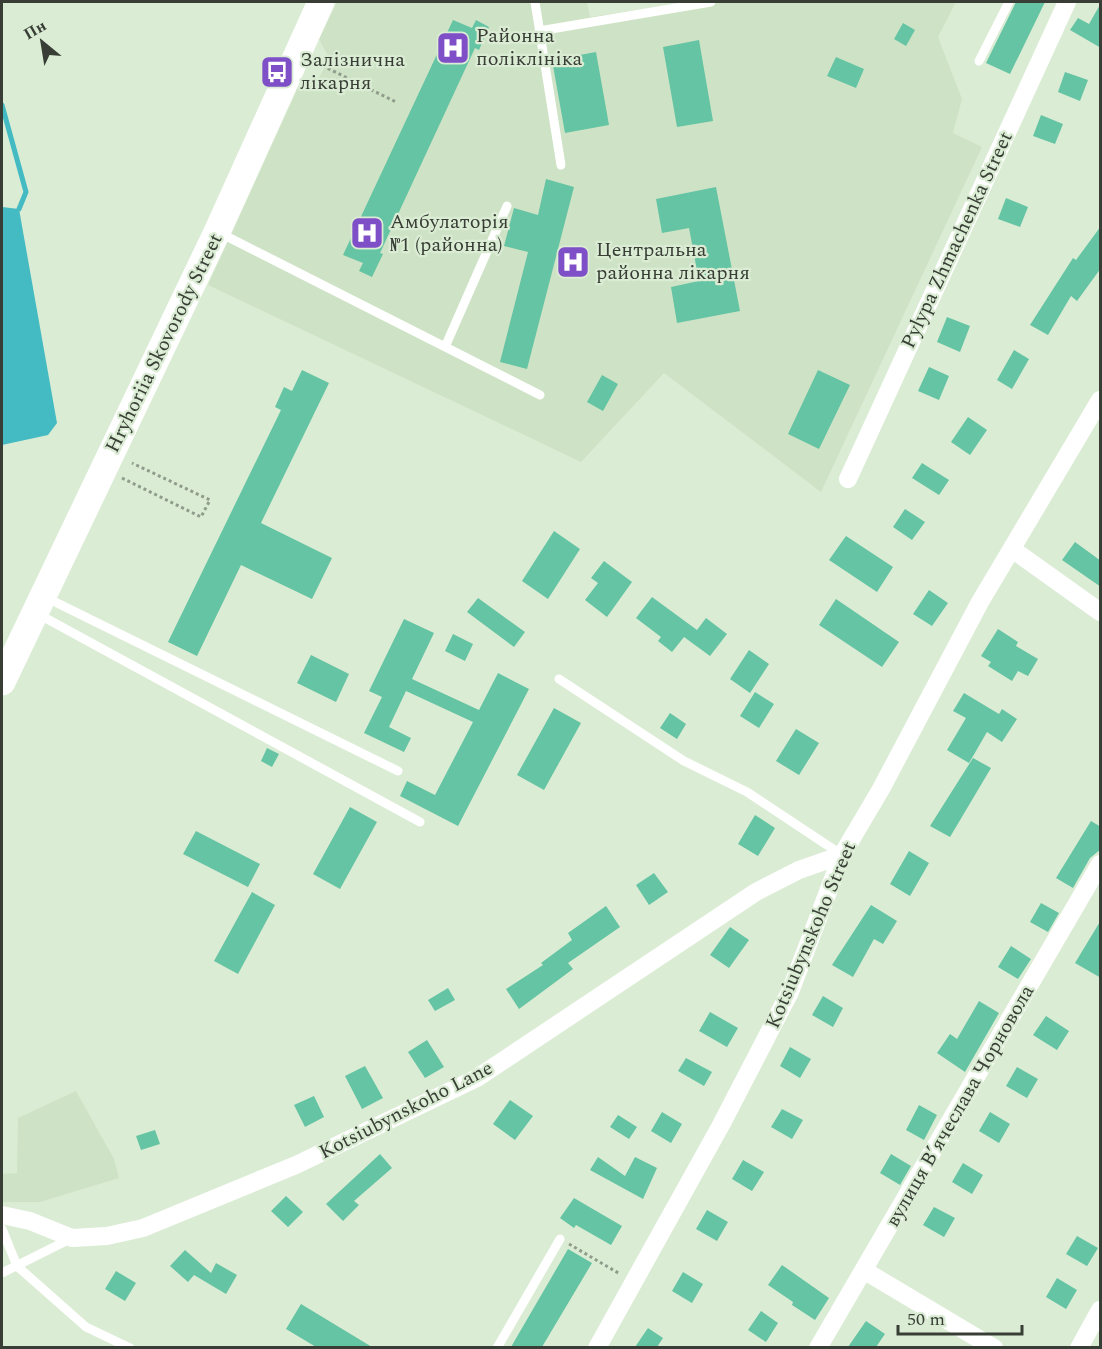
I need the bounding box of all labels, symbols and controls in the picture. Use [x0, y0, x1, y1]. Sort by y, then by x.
north arrow [12, 12, 72, 72]
text: Пн [19, 14, 51, 46]
place label: Районна поліклініка [476, 21, 583, 74]
hospital icon: Районна поліклініка [435, 30, 471, 66]
place label: Залізнична лікарня [300, 45, 405, 98]
bus stop icon: Залізнична лікарня [259, 54, 295, 90]
street label: Pylypa Zhmachenka Street [893, 126, 1021, 354]
place label: Амбулаторія №1 (районна) [390, 207, 509, 260]
hospital icon: Амбулаторія №1 (районна) [349, 215, 385, 251]
street label: Hryhoriia Skovorody Street [98, 228, 230, 458]
place label: Центральна районна лікарня [596, 235, 750, 288]
hospital icon: Центральна районна лікарня [555, 244, 591, 280]
street label: Kotsiubynskoho Street [758, 837, 864, 1033]
street label: вулиця Вʼячеслава Чорновола [878, 979, 1042, 1233]
street label: Kotsiubynskoho Lane [314, 1053, 498, 1167]
scale bar [898, 1298, 1022, 1336]
text: 50 m [907, 1306, 945, 1333]

